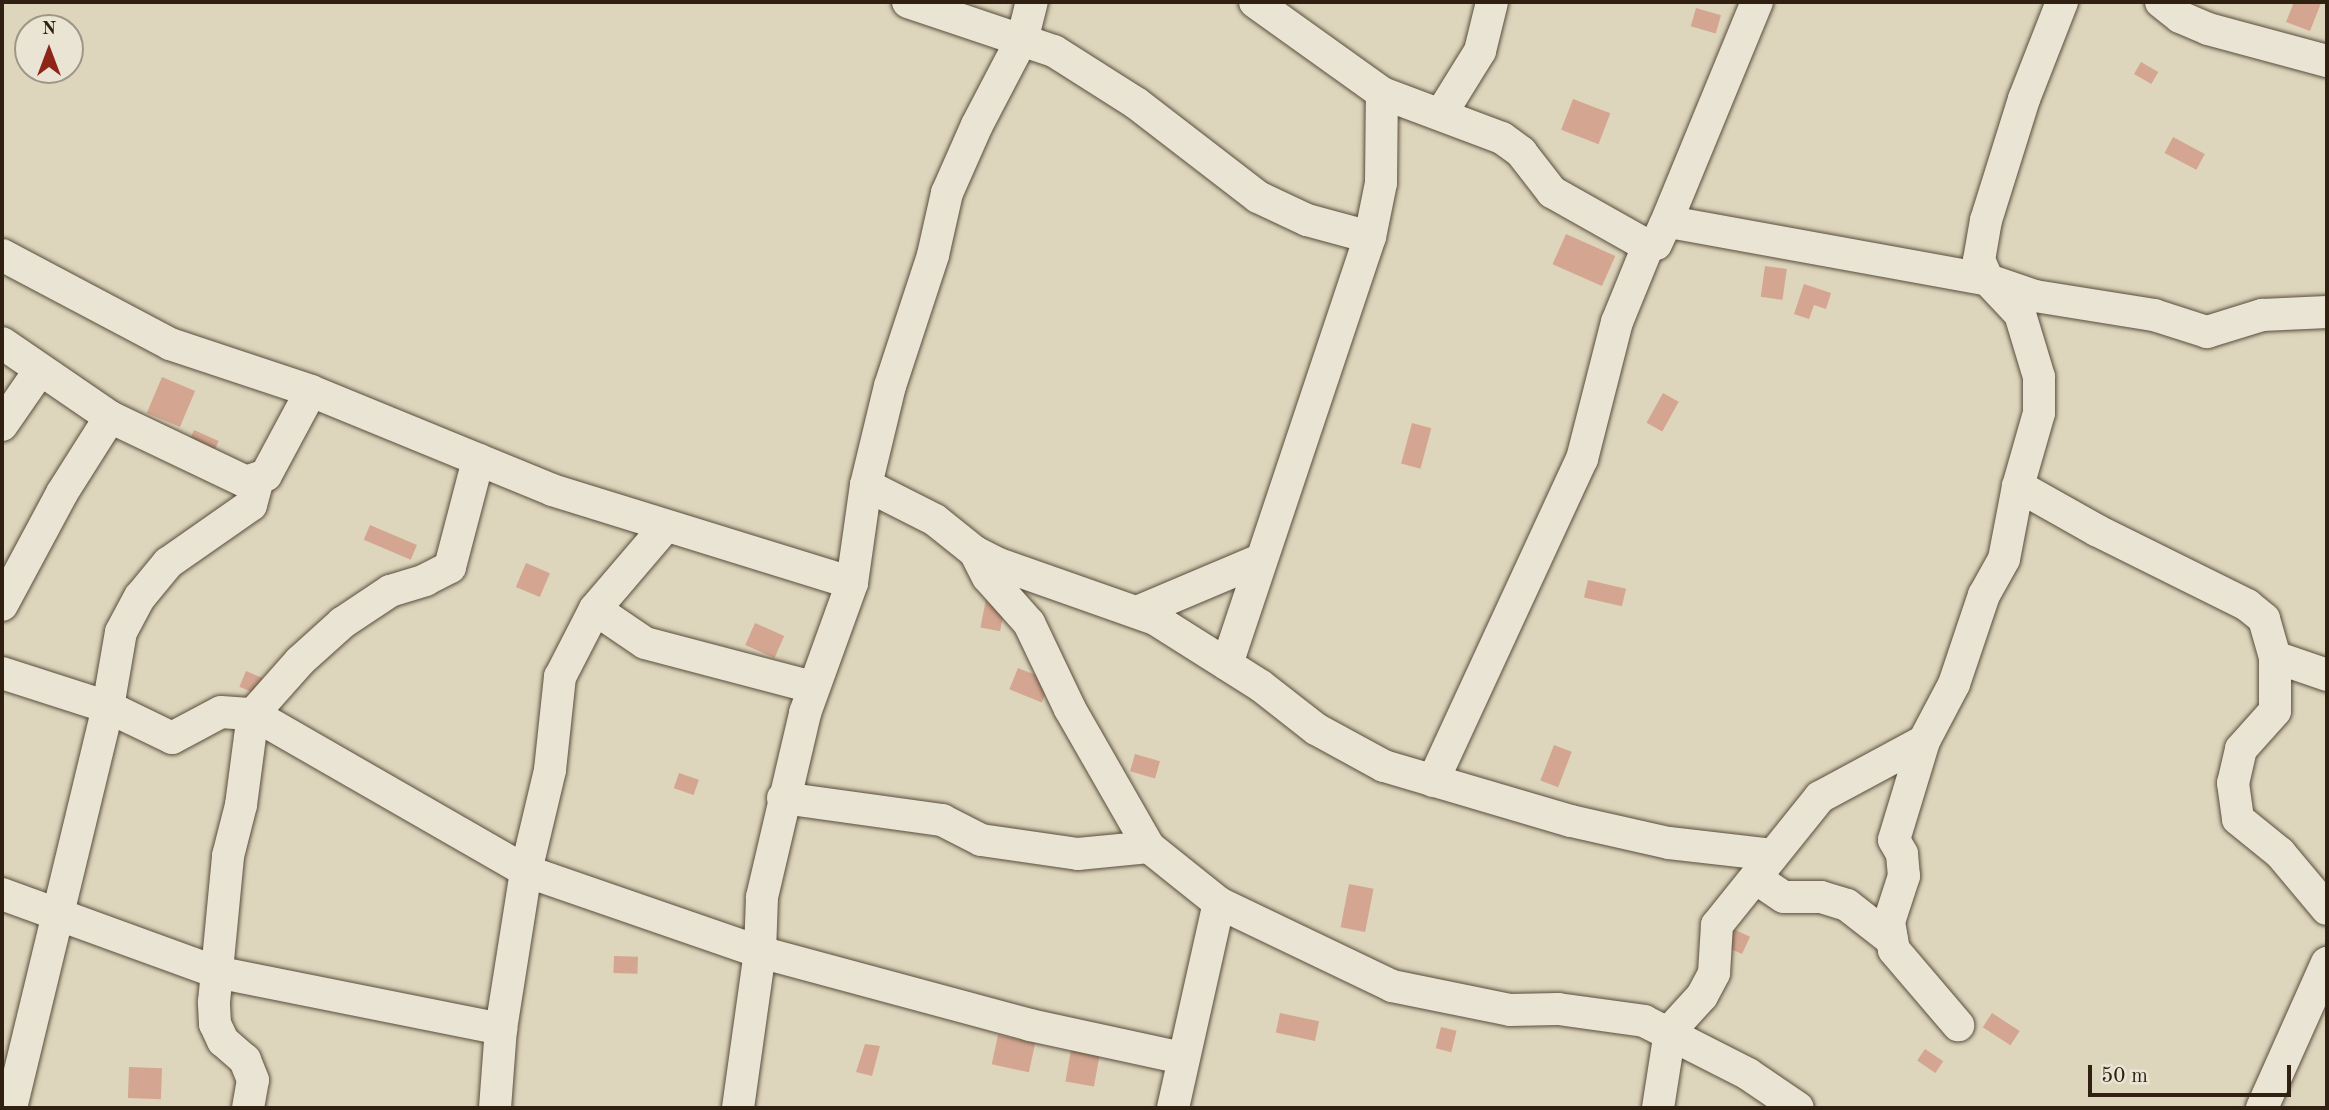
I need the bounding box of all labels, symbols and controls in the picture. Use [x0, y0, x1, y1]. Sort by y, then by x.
north arrow [14, 14, 84, 84]
text: N [42, 20, 56, 39]
scale bar [2091, 1050, 2294, 1094]
text: 50 m [2101, 1066, 2148, 1087]

